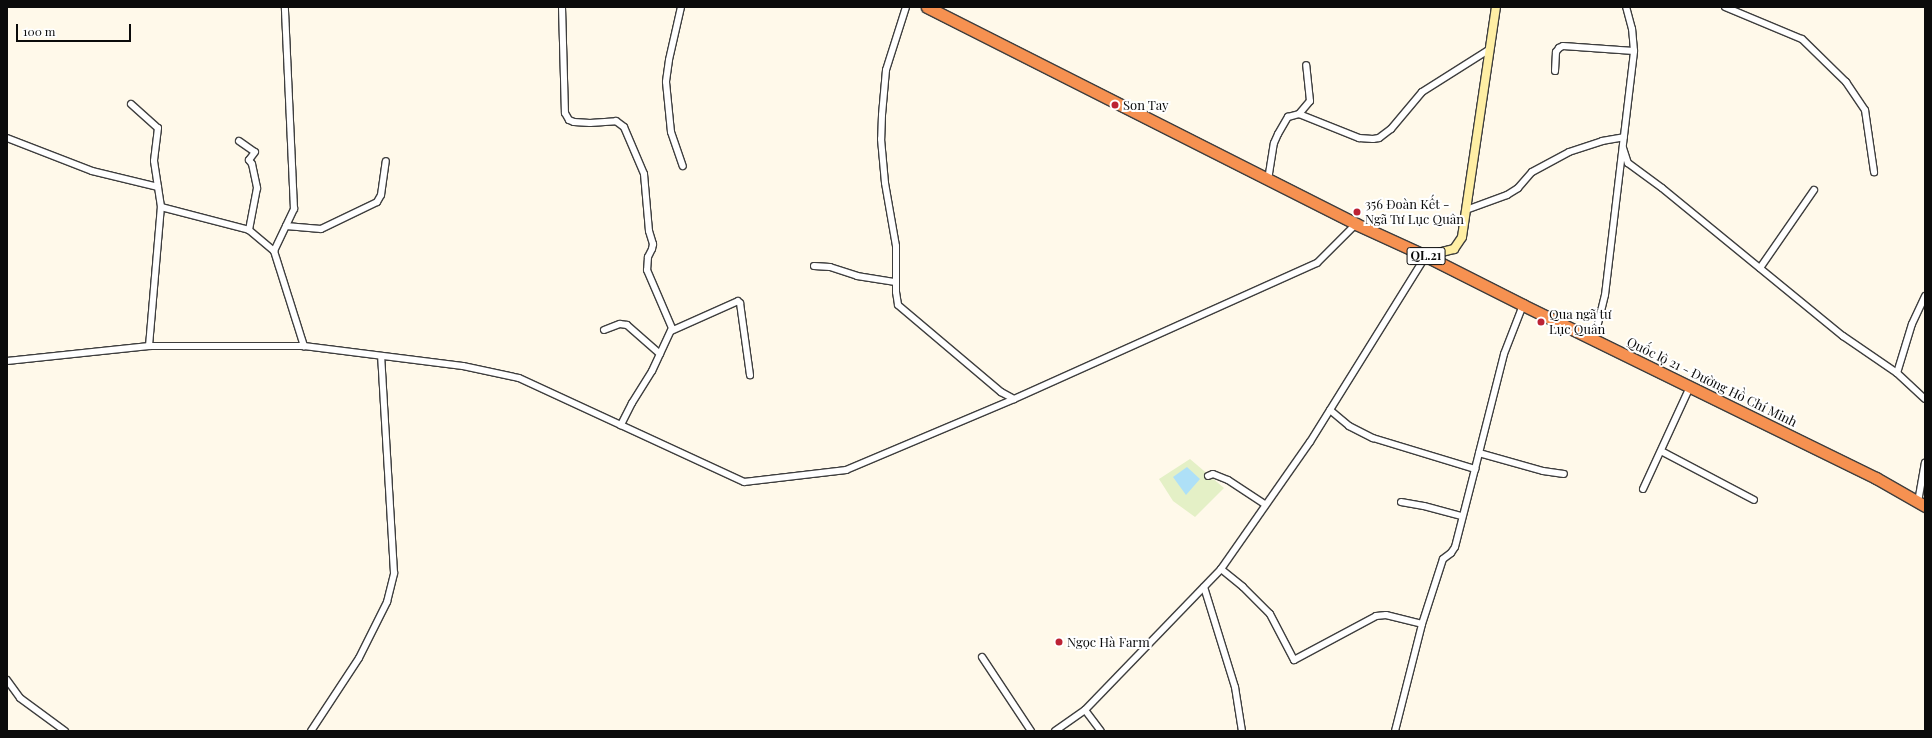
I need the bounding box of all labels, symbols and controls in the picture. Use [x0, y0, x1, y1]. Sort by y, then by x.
scale bar [18, 16, 133, 42]
text: 100 m [23, 23, 55, 39]
place label: Son Tay [1123, 97, 1169, 113]
marker: Son Tay [1110, 100, 1120, 110]
place label: 356 Đoàn Kết - Ngã Tư Lục Quân [1365, 197, 1464, 228]
marker: 356 Đoàn Kết - Ngã Tư Lục Quân [1352, 207, 1362, 217]
road number: QL.21 [1406, 246, 1446, 266]
place label: Qua ngã tư Lục Quân [1549, 307, 1612, 338]
marker: Qua ngã tư Lục Quân [1536, 317, 1546, 327]
street label: Quốc lộ 21 - Đường Hồ Chí Minh [1624, 334, 1800, 430]
place label: Ngọc Hà Farm [1067, 634, 1150, 650]
marker: Ngọc Hà Farm [1054, 637, 1064, 647]

